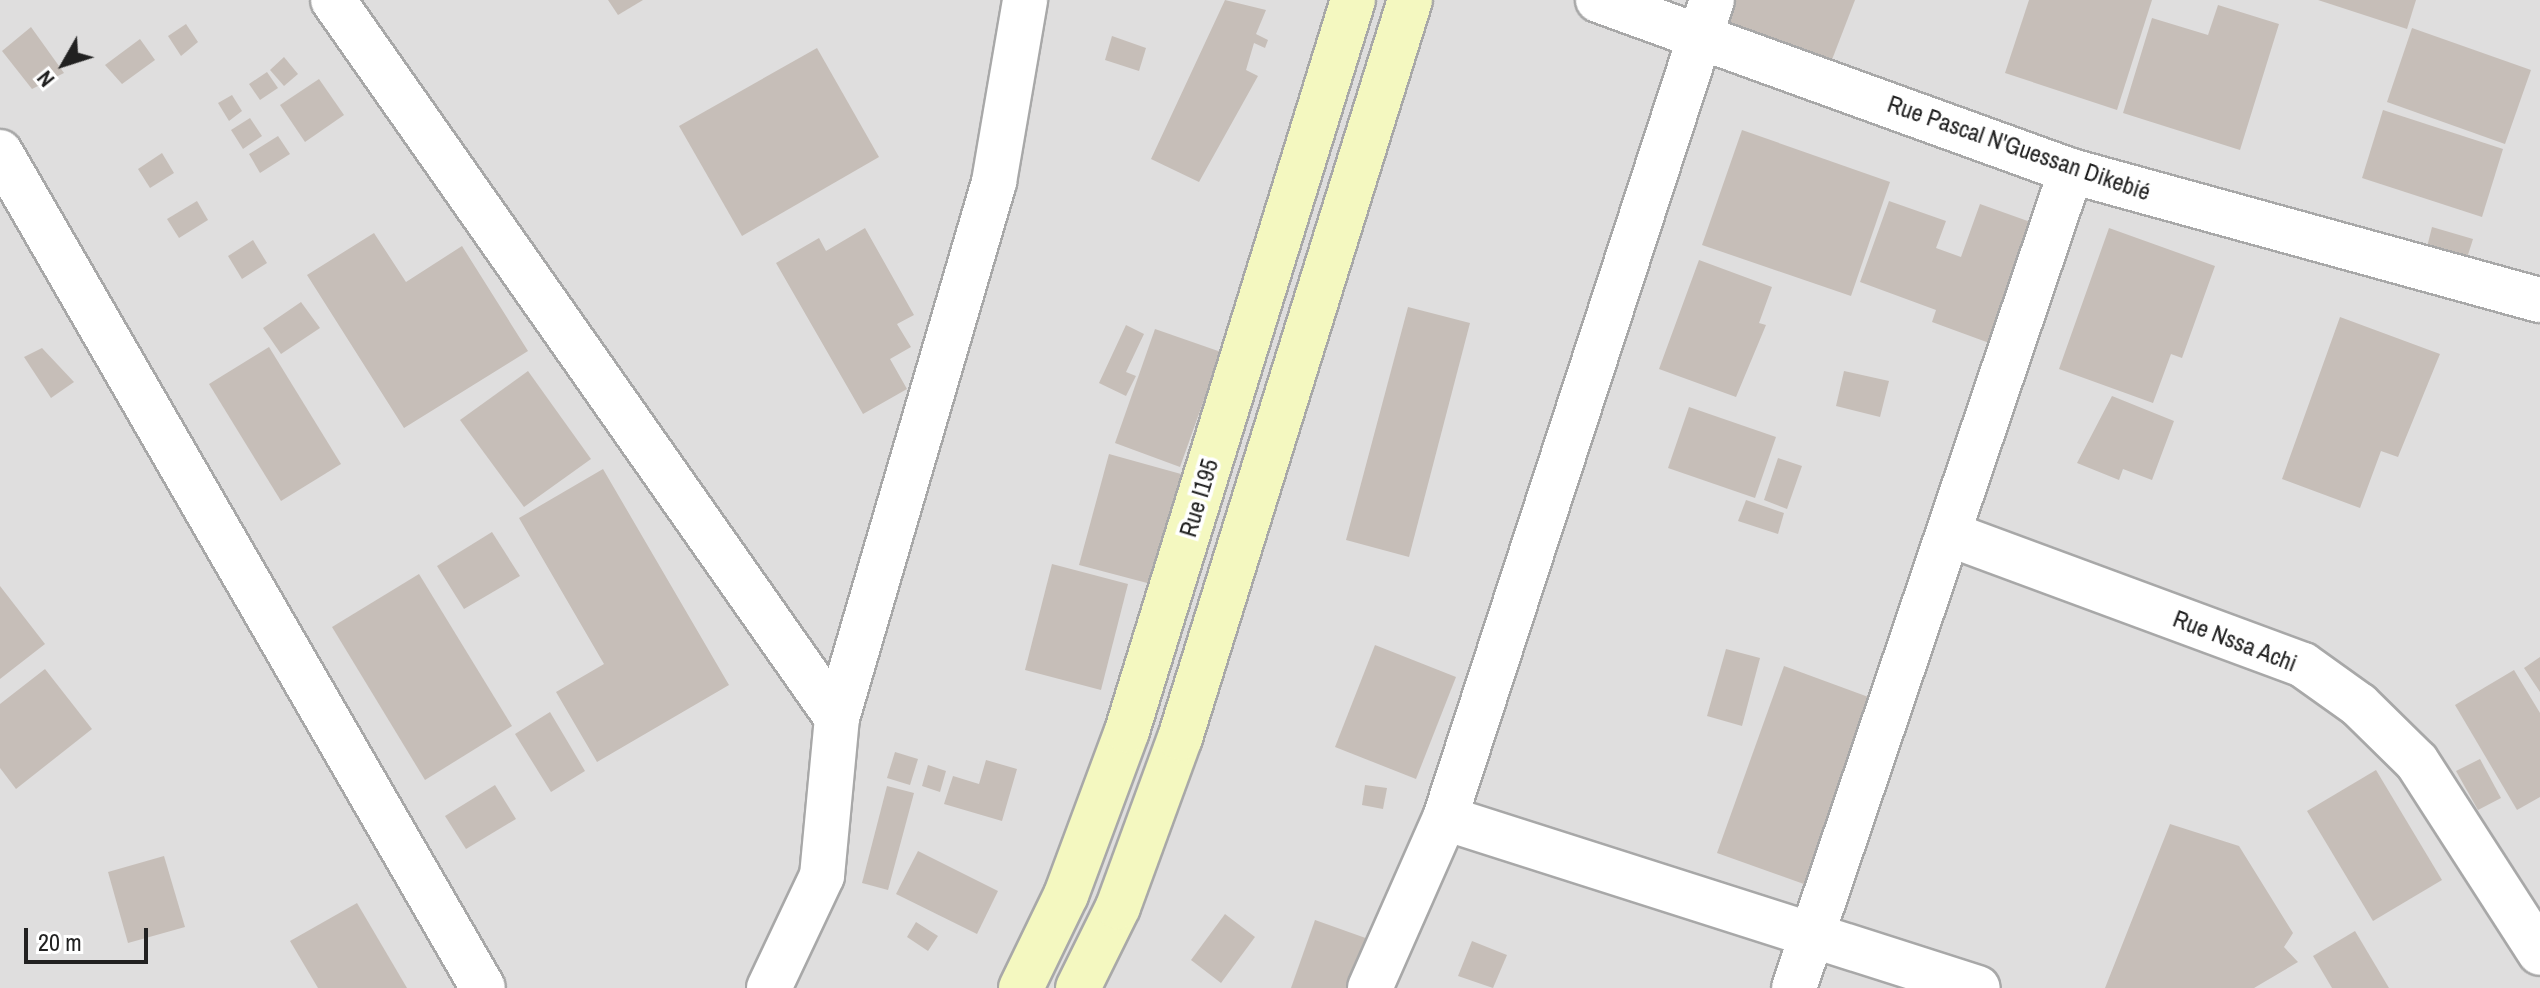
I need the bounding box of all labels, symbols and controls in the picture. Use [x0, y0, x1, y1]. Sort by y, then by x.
north arrow [24, 24, 104, 104]
text: N [30, 65, 61, 94]
street label: Rue Pascal N'Guessan Dikebié [1884, 89, 2154, 207]
street label: Rue I195 [1174, 456, 1224, 540]
street label: Rue Nssa Achi [2169, 604, 2301, 678]
scale bar [28, 912, 152, 962]
text: 20 m [38, 926, 82, 958]

